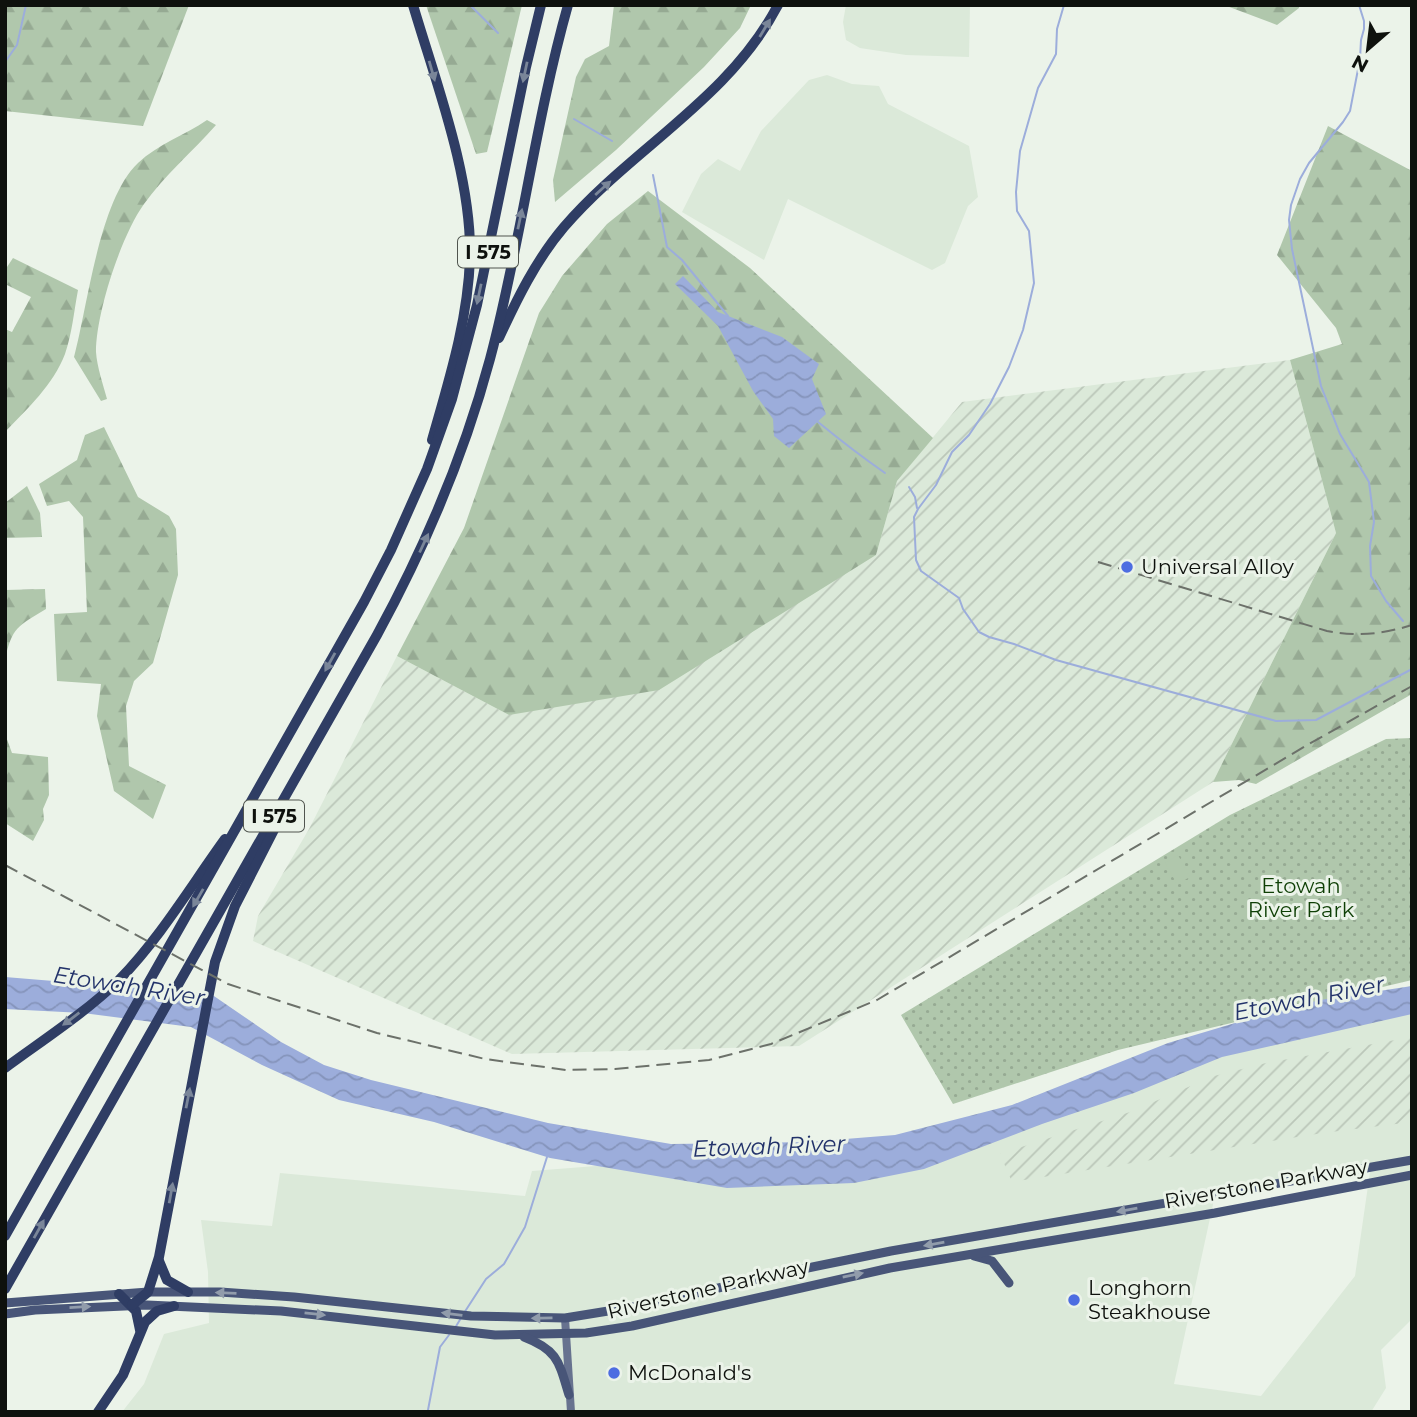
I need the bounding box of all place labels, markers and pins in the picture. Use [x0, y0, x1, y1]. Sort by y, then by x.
place label: Universal Alloy [1141, 554, 1295, 579]
marker: Universal Alloy [1119, 559, 1135, 575]
place label: Longhorn Steakhouse [1088, 1275, 1211, 1324]
marker: Longhorn Steakhouse [1066, 1292, 1082, 1308]
place label: McDonald's [628, 1360, 751, 1385]
marker: McDonald's [606, 1365, 622, 1381]

